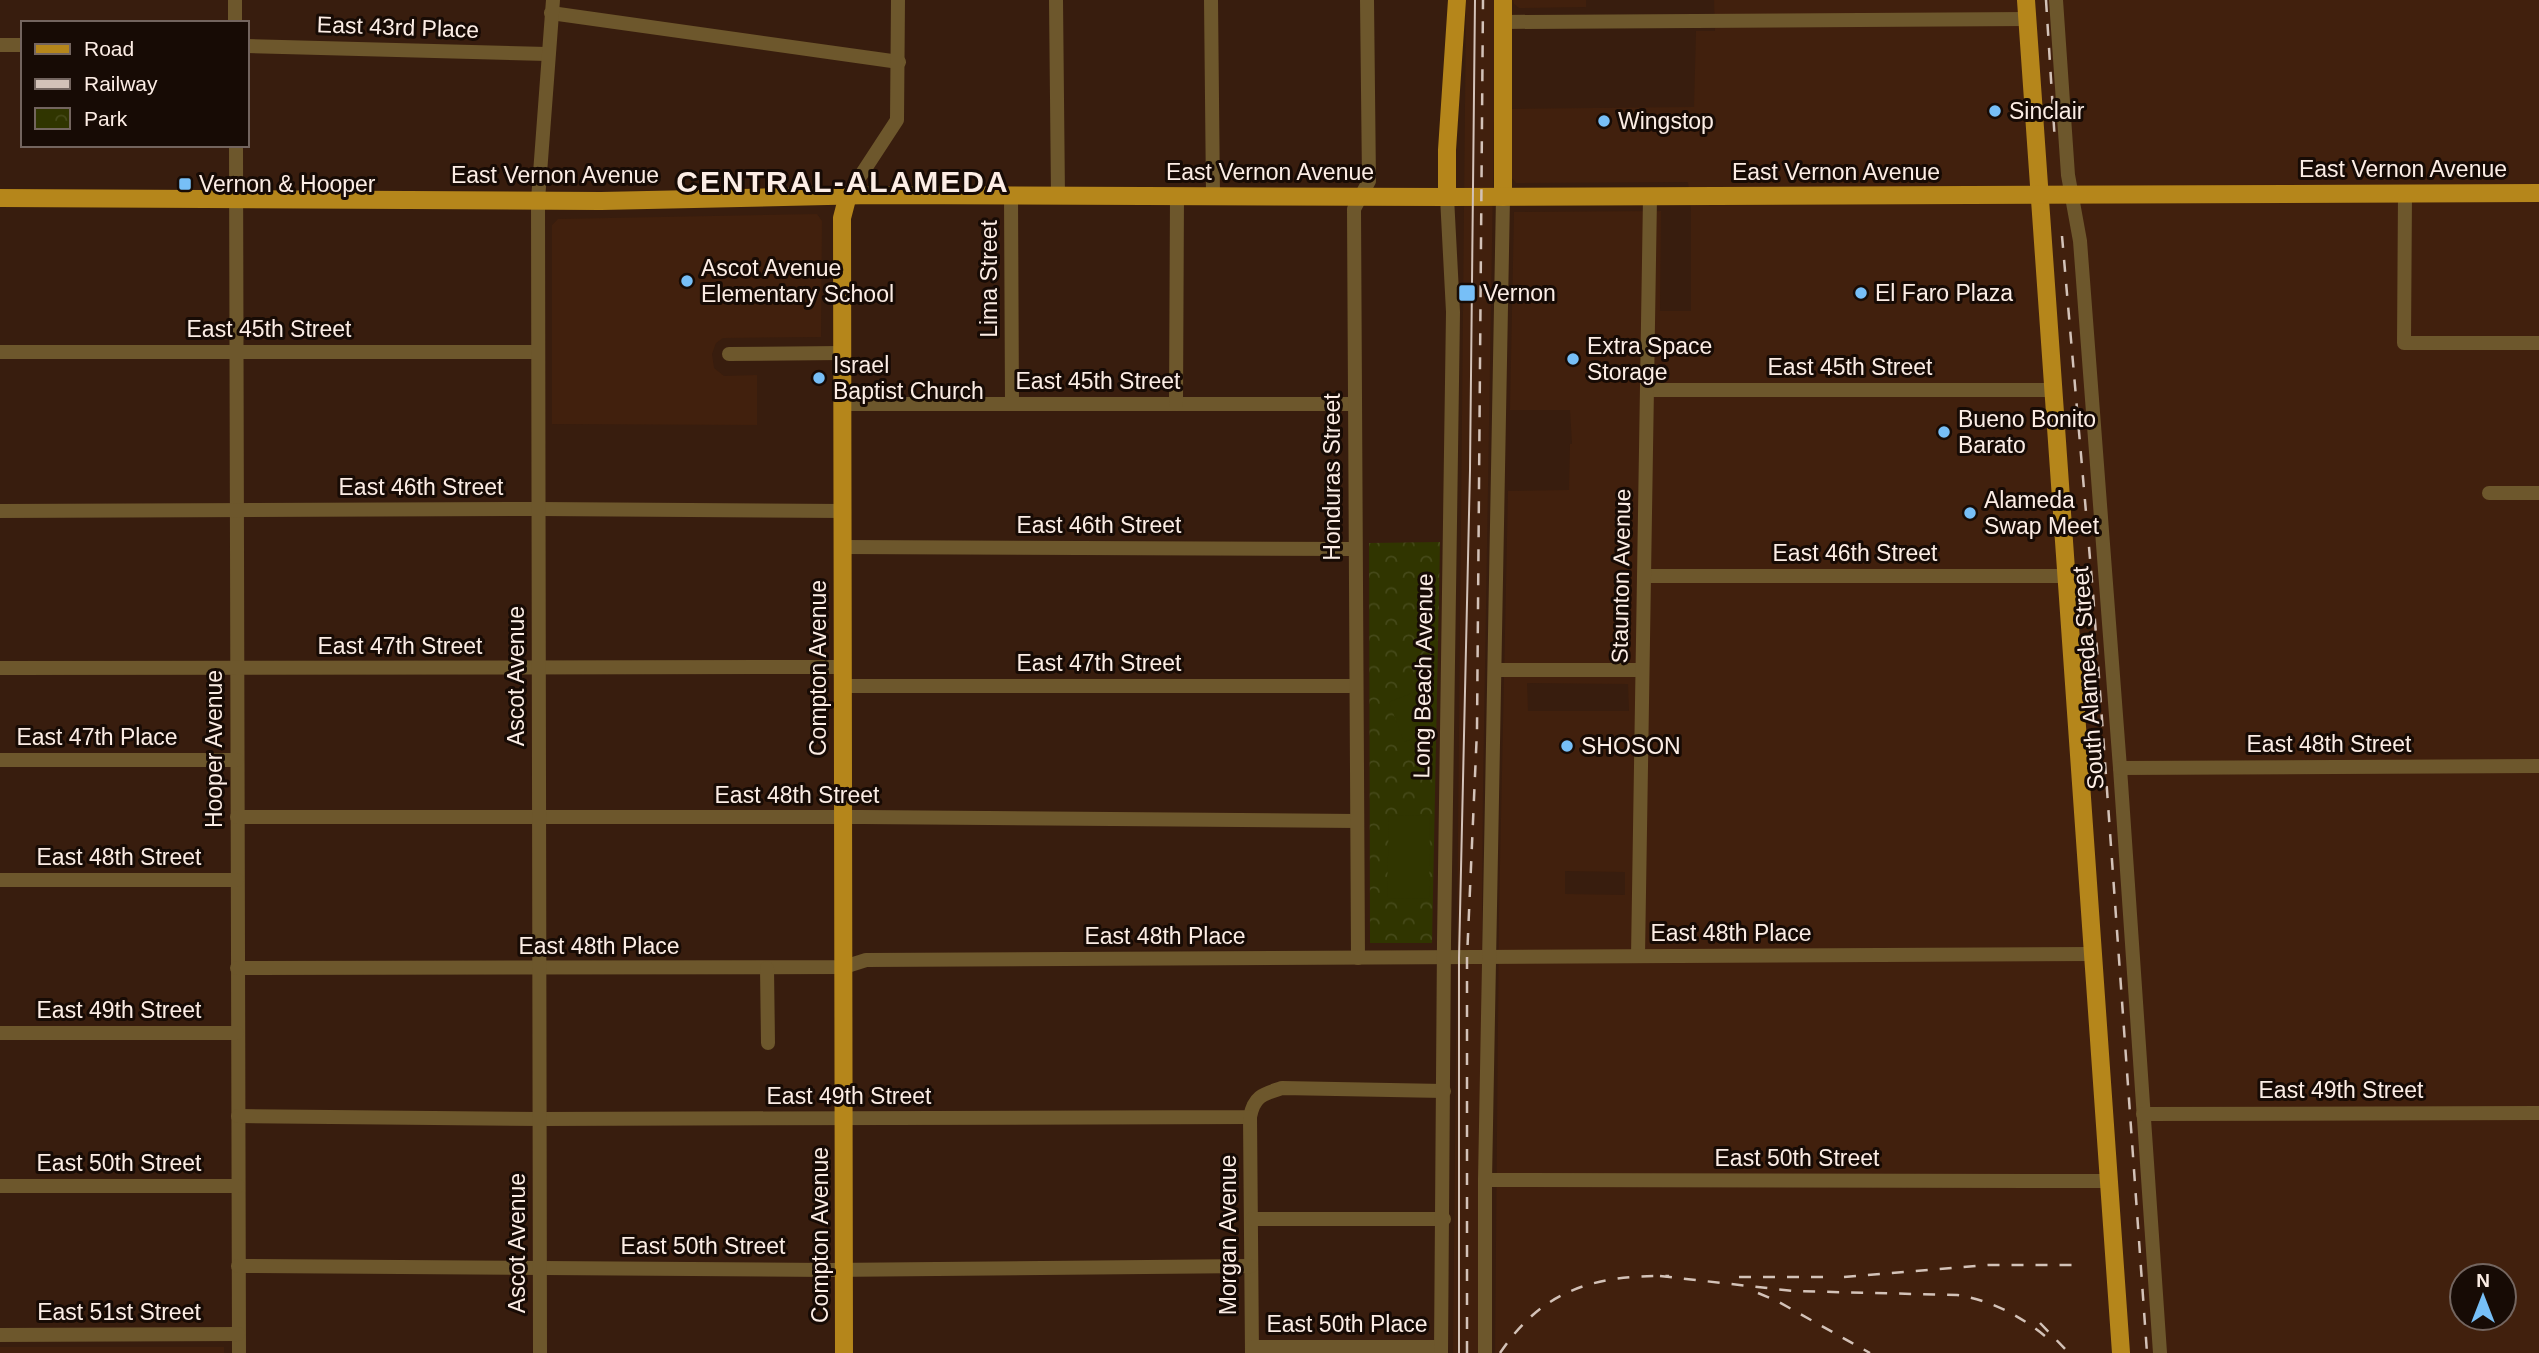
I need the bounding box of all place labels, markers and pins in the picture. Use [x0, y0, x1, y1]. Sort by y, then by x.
place label: Sinclair [2009, 98, 2085, 124]
marker: Sinclair [1987, 103, 2003, 119]
place label: Wingstop [1618, 108, 1714, 134]
marker: Wingstop [1596, 113, 1612, 129]
place label: Vernon & Hooper [199, 171, 376, 197]
marker: Vernon & Hooper [177, 176, 193, 192]
place label: Ascot Avenue Elementary School [701, 255, 894, 307]
marker: Ascot Avenue Elementary School [679, 273, 695, 289]
place label: Vernon [1483, 280, 1556, 306]
place label: El Faro Plaza [1875, 280, 2013, 306]
marker: Vernon [1457, 283, 1477, 303]
marker: El Faro Plaza [1853, 285, 1869, 301]
place label: Extra Space Storage [1587, 333, 1712, 385]
marker: Extra Space Storage [1565, 351, 1581, 367]
place label: Israel Baptist Church [833, 352, 984, 404]
marker: Israel Baptist Church [811, 370, 827, 386]
place label: Bueno Bonito Barato [1958, 406, 2096, 458]
marker: Bueno Bonito Barato [1936, 424, 1952, 440]
place label: Alameda Swap Meet [1984, 487, 2100, 539]
marker: Alameda Swap Meet [1962, 505, 1978, 521]
place label: SHOSON [1581, 733, 1681, 759]
marker: SHOSON [1559, 738, 1575, 754]

